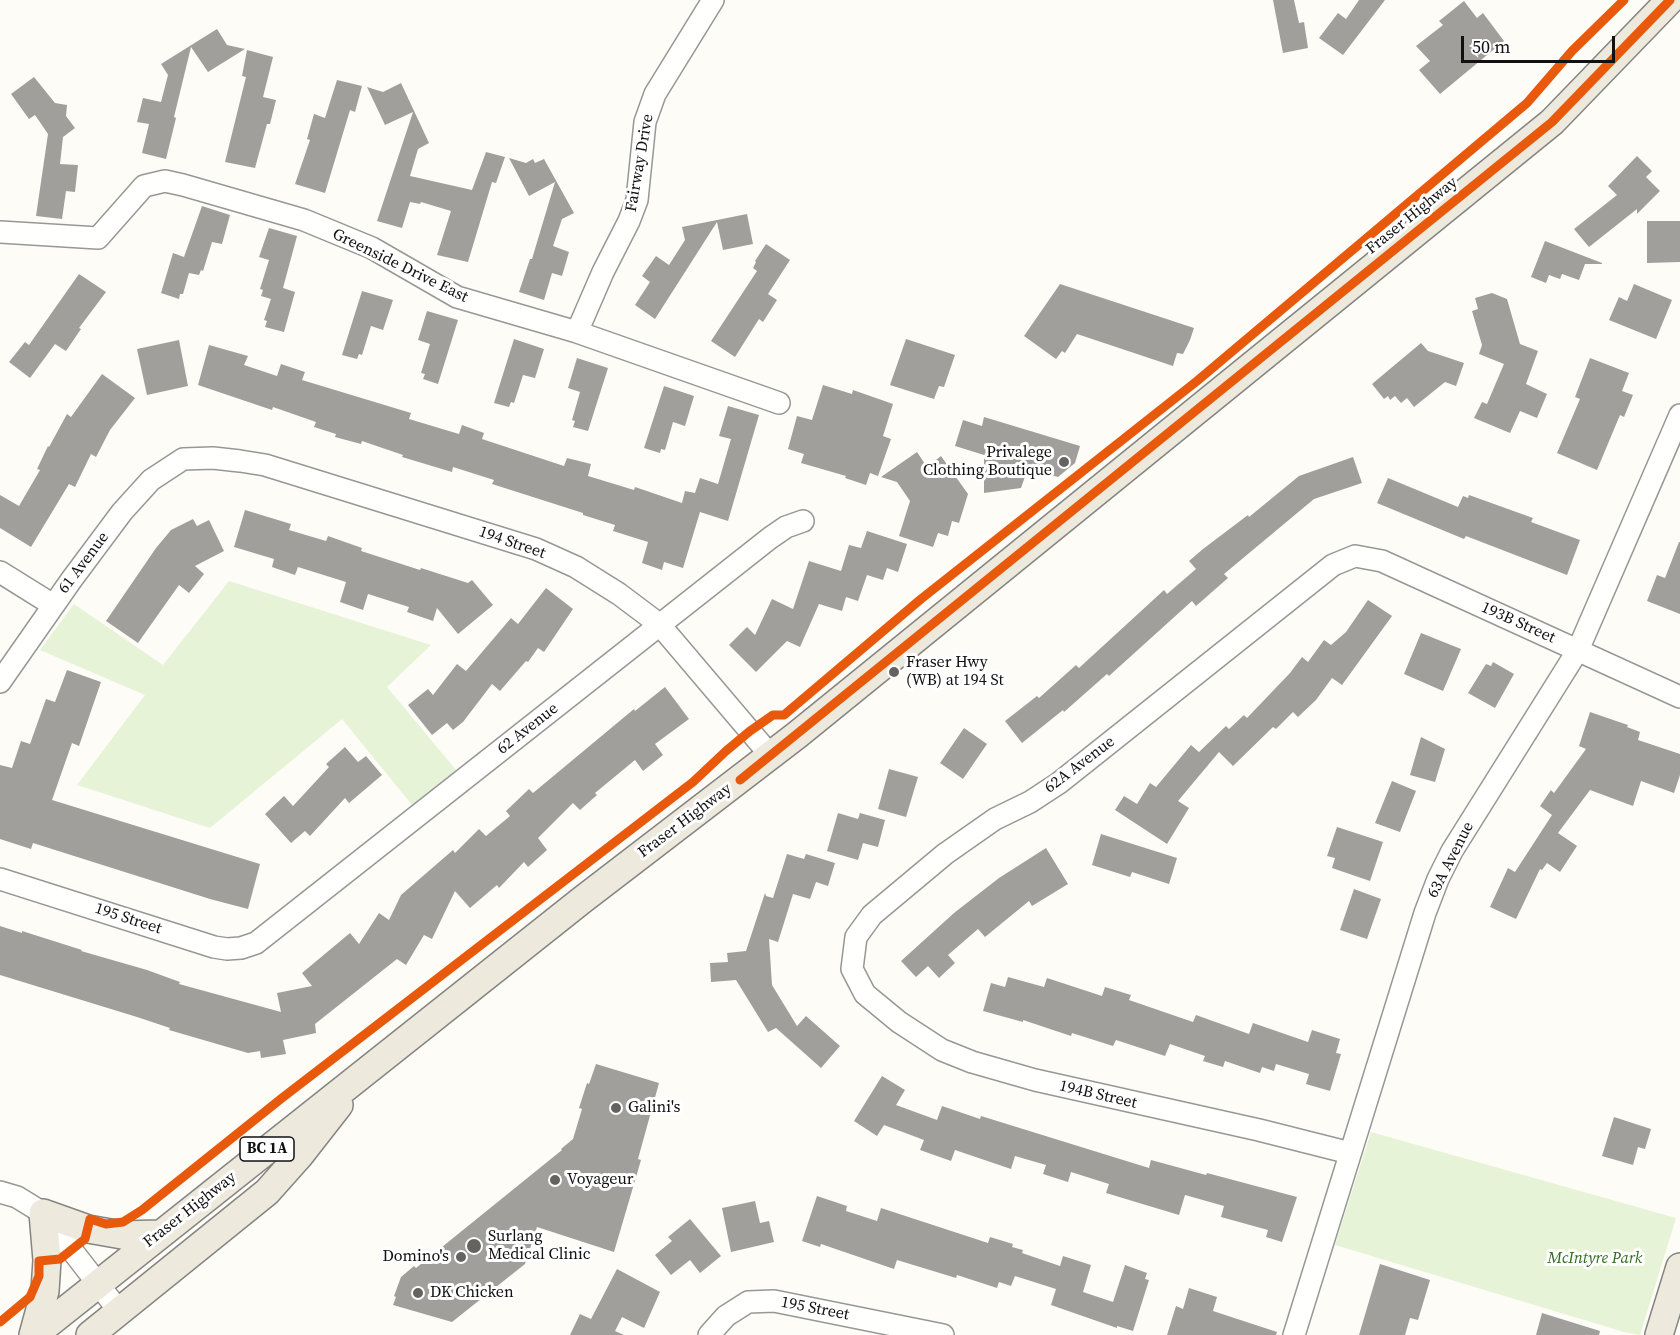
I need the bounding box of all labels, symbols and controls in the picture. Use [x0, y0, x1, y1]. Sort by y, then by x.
scale bar [1464, 24, 1618, 62]
text: 50 m [1472, 34, 1510, 59]
street label: Fairway Drive [622, 113, 658, 213]
street label: Fraser Highway [1362, 173, 1462, 259]
street label: Greenside Drive East [329, 225, 471, 307]
place label: Privalege Clothing Boutique [923, 443, 1052, 481]
marker: Privalege Clothing Boutique [1057, 455, 1071, 469]
street label: 194 Street [476, 523, 548, 563]
street label: 61 Avenue [55, 528, 113, 598]
street label: 193B Street [1478, 598, 1558, 648]
place label: Fraser Hwy (WB) at 194 St [906, 653, 1004, 691]
marker: Fraser Hwy (WB) at 194 St [887, 665, 901, 679]
street label: 62 Avenue [494, 699, 562, 759]
street label: 62A Avenue [1041, 732, 1119, 798]
street label: Fraser Highway [634, 780, 736, 862]
street label: 63A Avenue [1424, 819, 1478, 901]
street label: 195 Street [92, 899, 164, 939]
street label: 194B Street [1057, 1077, 1139, 1113]
place label: Galini's [628, 1098, 680, 1118]
marker: Galini's [609, 1101, 623, 1115]
road number: BC 1A [240, 1137, 294, 1161]
street label: Fraser Highway [140, 1168, 240, 1252]
place label: Voyageur [567, 1170, 634, 1190]
marker: Voyageur [548, 1173, 562, 1187]
place label: Surlang Medical Clinic [488, 1227, 590, 1265]
marker: Surlang Medical Clinic [465, 1237, 483, 1255]
place label: Domino's [382, 1247, 449, 1267]
park label: McIntyre Park [1548, 1249, 1642, 1269]
marker: Domino's [454, 1250, 468, 1264]
place label: DK Chicken [430, 1283, 514, 1303]
marker: DK Chicken [411, 1286, 425, 1300]
street label: 195 Street [779, 1293, 851, 1325]

